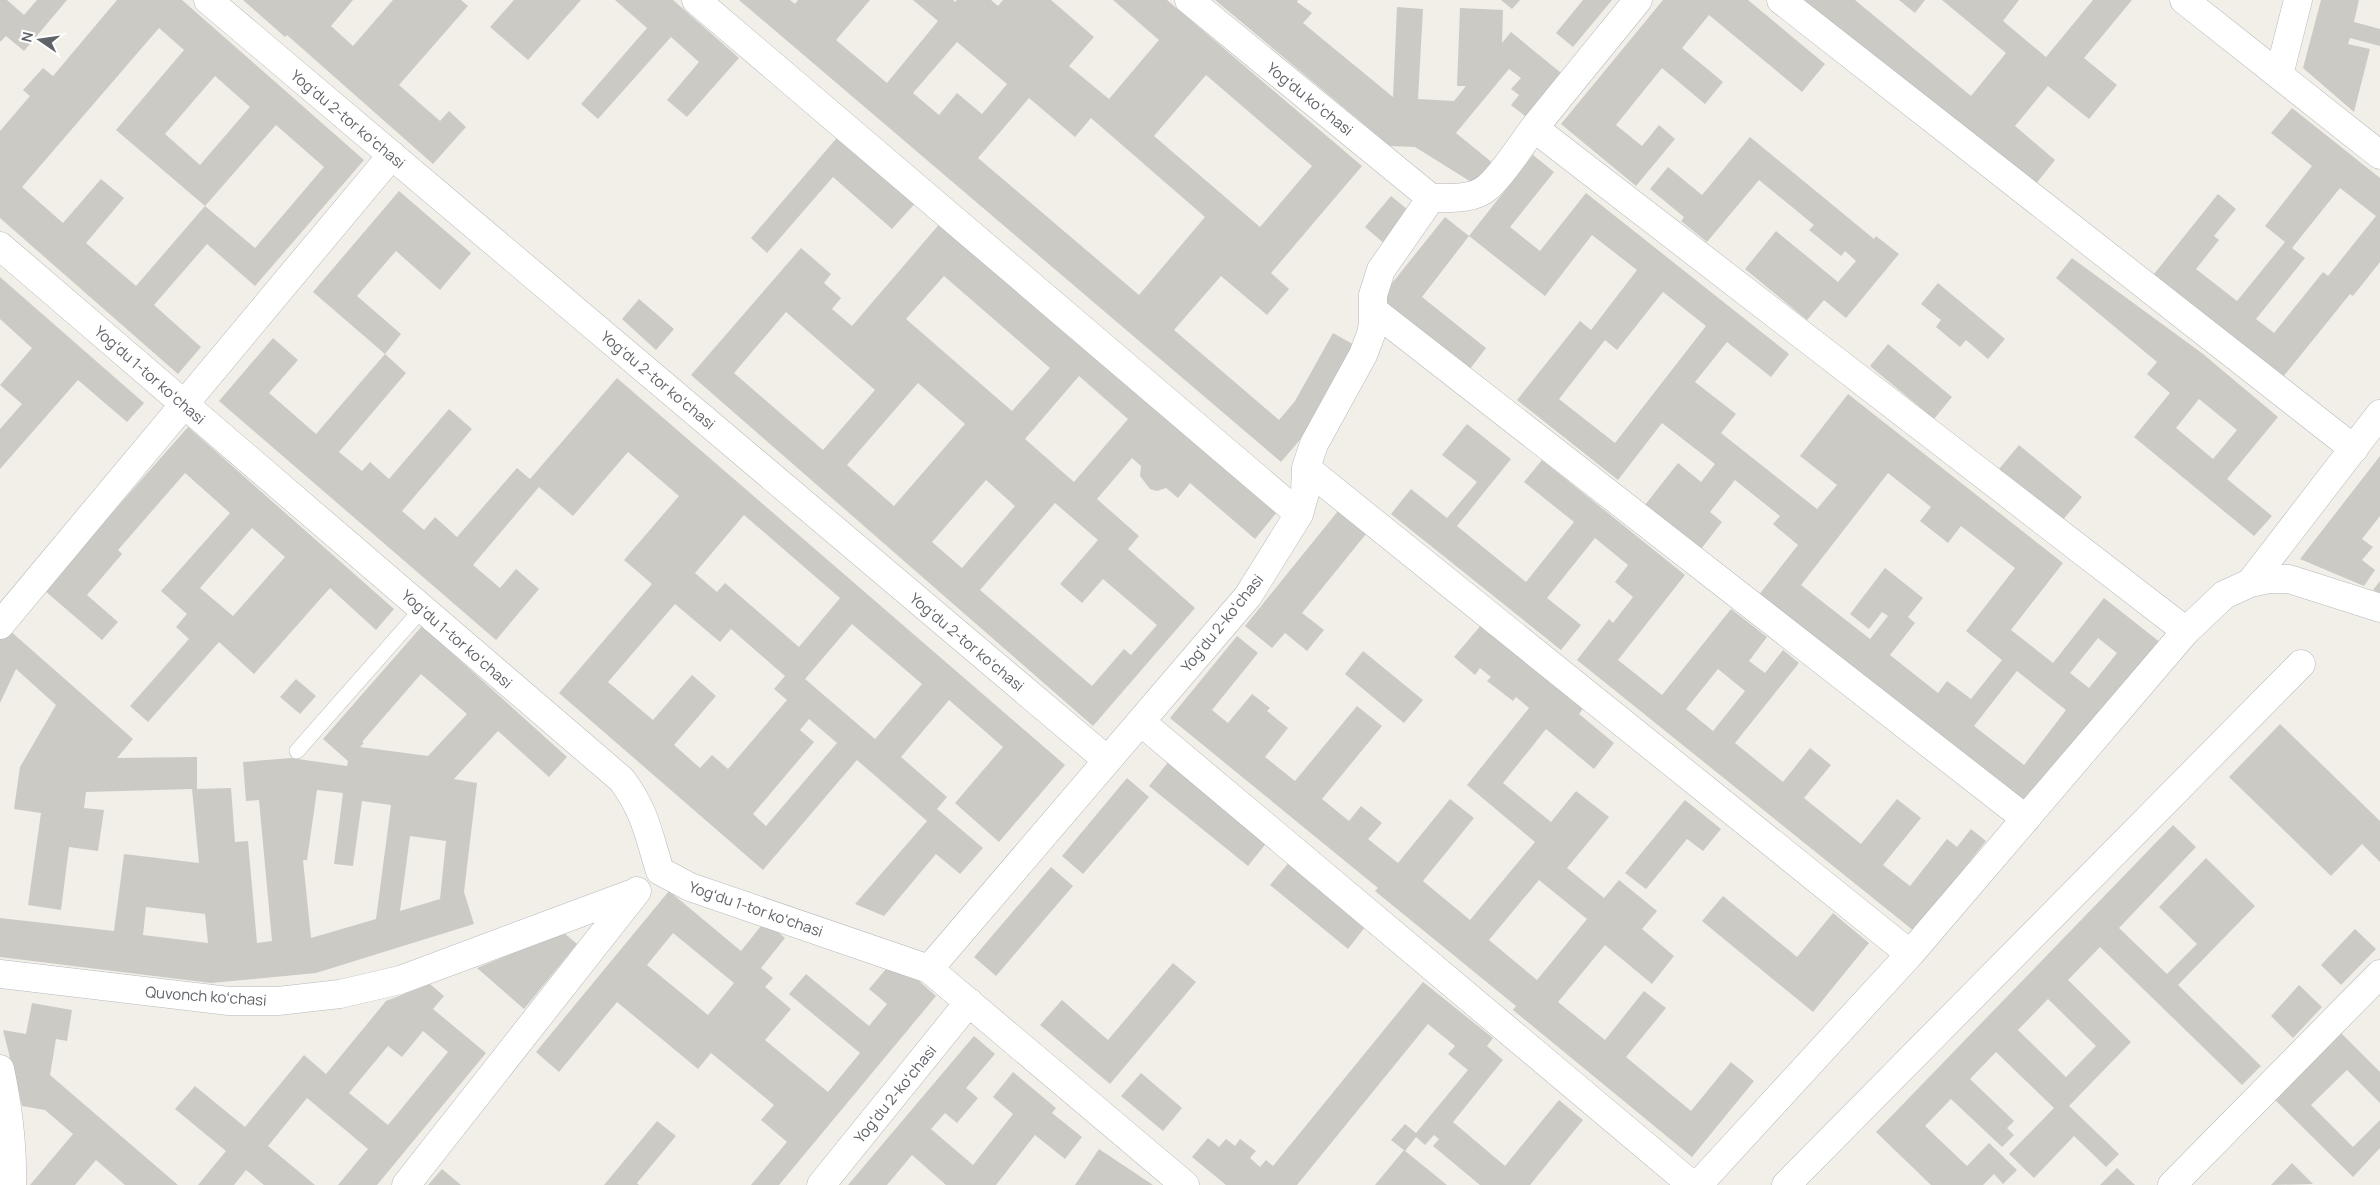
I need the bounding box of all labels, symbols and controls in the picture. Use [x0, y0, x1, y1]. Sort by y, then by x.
north arrow [15, 15, 65, 65]
text: N [16, 30, 37, 44]
street label: Yogʻdu koʻchasi [1262, 58, 1358, 140]
street label: Yogʻdu 2-tor koʻchasi [286, 65, 410, 173]
street label: Yogʻdu 1-tor koʻchasi [90, 321, 210, 429]
street label: Yogʻdu 2-tor koʻchasi [596, 326, 720, 434]
street label: Yogʻdu 2-koʻchasi [1176, 570, 1268, 676]
street label: Yogʻdu 1-tor koʻchasi [397, 585, 517, 693]
street label: Yogʻdu 2-tor koʻchasi [905, 588, 1029, 696]
street label: Yogʻdu 1-tor koʻchasi [686, 876, 826, 942]
street label: Quvonch koʻchasi [145, 981, 267, 1011]
street label: Yogʻdu 2-koʻchasi [849, 1041, 941, 1147]

